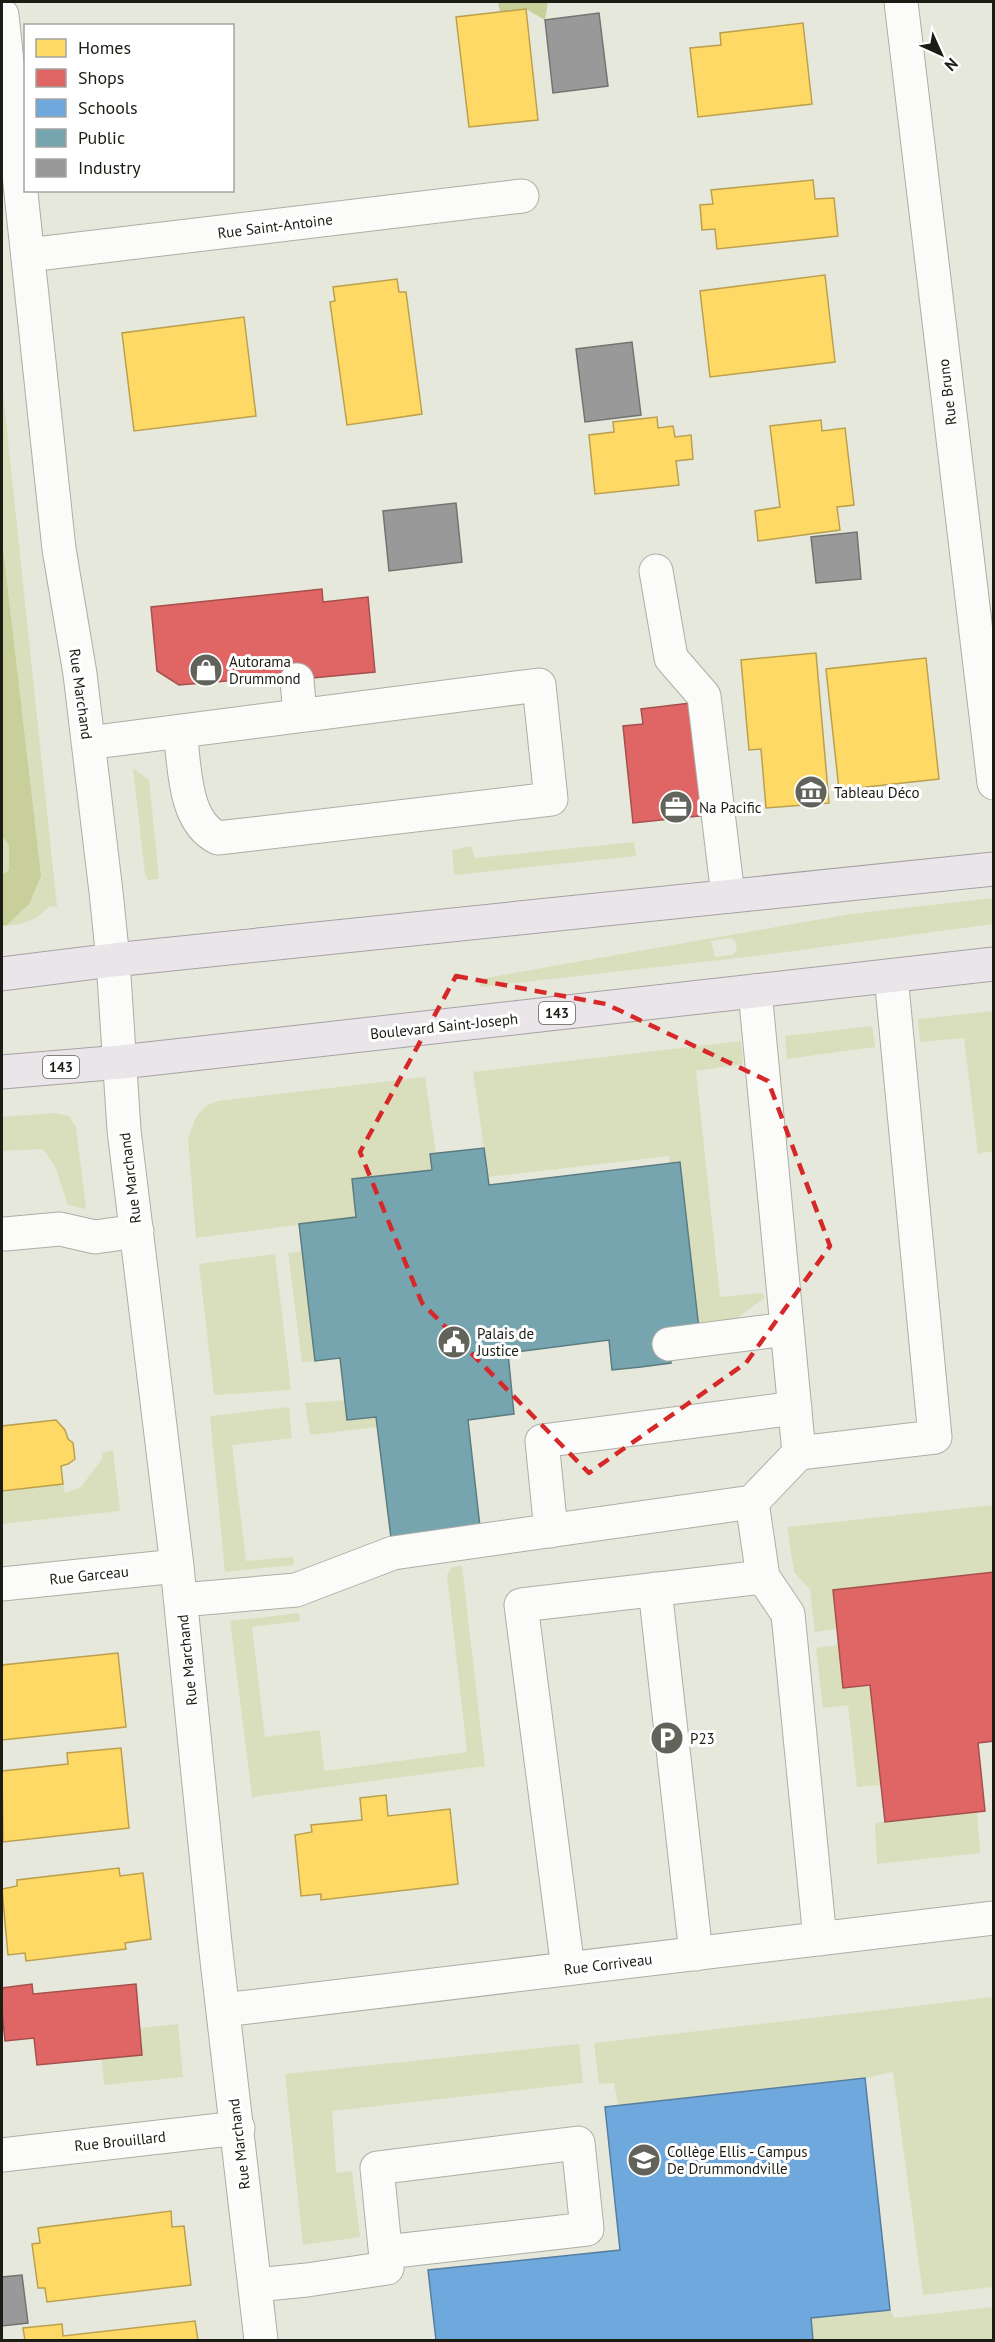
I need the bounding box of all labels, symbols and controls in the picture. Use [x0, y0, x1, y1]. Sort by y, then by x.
legend [24, 24, 234, 192]
north arrow [911, 24, 971, 84]
text: Homes [78, 36, 131, 59]
text: N [941, 54, 962, 75]
text: Shops [78, 66, 124, 89]
text: Schools [78, 96, 138, 119]
text: Public [78, 126, 125, 149]
text: Industry [78, 156, 141, 179]
street label: Rue Saint-Antoine [216, 210, 334, 242]
street label: Rue Bruno [934, 358, 960, 426]
street label: Rue Marchand [65, 647, 97, 741]
shop icon: Autorama Drummond [188, 652, 224, 688]
place label: Autorama Drummond [229, 652, 301, 688]
museum icon: Tableau Déco [793, 774, 829, 810]
place label: Tableau Déco [834, 783, 920, 802]
office icon: Na Pacific [658, 789, 694, 825]
place label: Na Pacific [699, 798, 762, 817]
road number: 143 [539, 1002, 575, 1024]
street label: Boulevard Saint-Joseph [369, 1009, 519, 1043]
road number: 143 [43, 1056, 79, 1078]
street label: Rue Marchand [115, 1131, 145, 1225]
public building icon: Palais de Justice [436, 1324, 472, 1360]
place label: Palais de Justice [476, 1324, 534, 1360]
street label: Rue Garceau [48, 1561, 130, 1589]
street label: Rue Marchand [173, 1613, 201, 1707]
parking icon: P23 [649, 1720, 685, 1756]
place label: P23 [690, 1729, 715, 1748]
street label: Rue Corriveau [563, 1949, 653, 1979]
street label: Rue Marchand [224, 2097, 254, 2191]
street label: Rue Brouillard [73, 2127, 167, 2155]
school or university icon: Collège Ellis - Campus De Drummondville [626, 2142, 662, 2178]
place label: Collège Ellis - Campus De Drummondville [667, 2142, 808, 2178]

